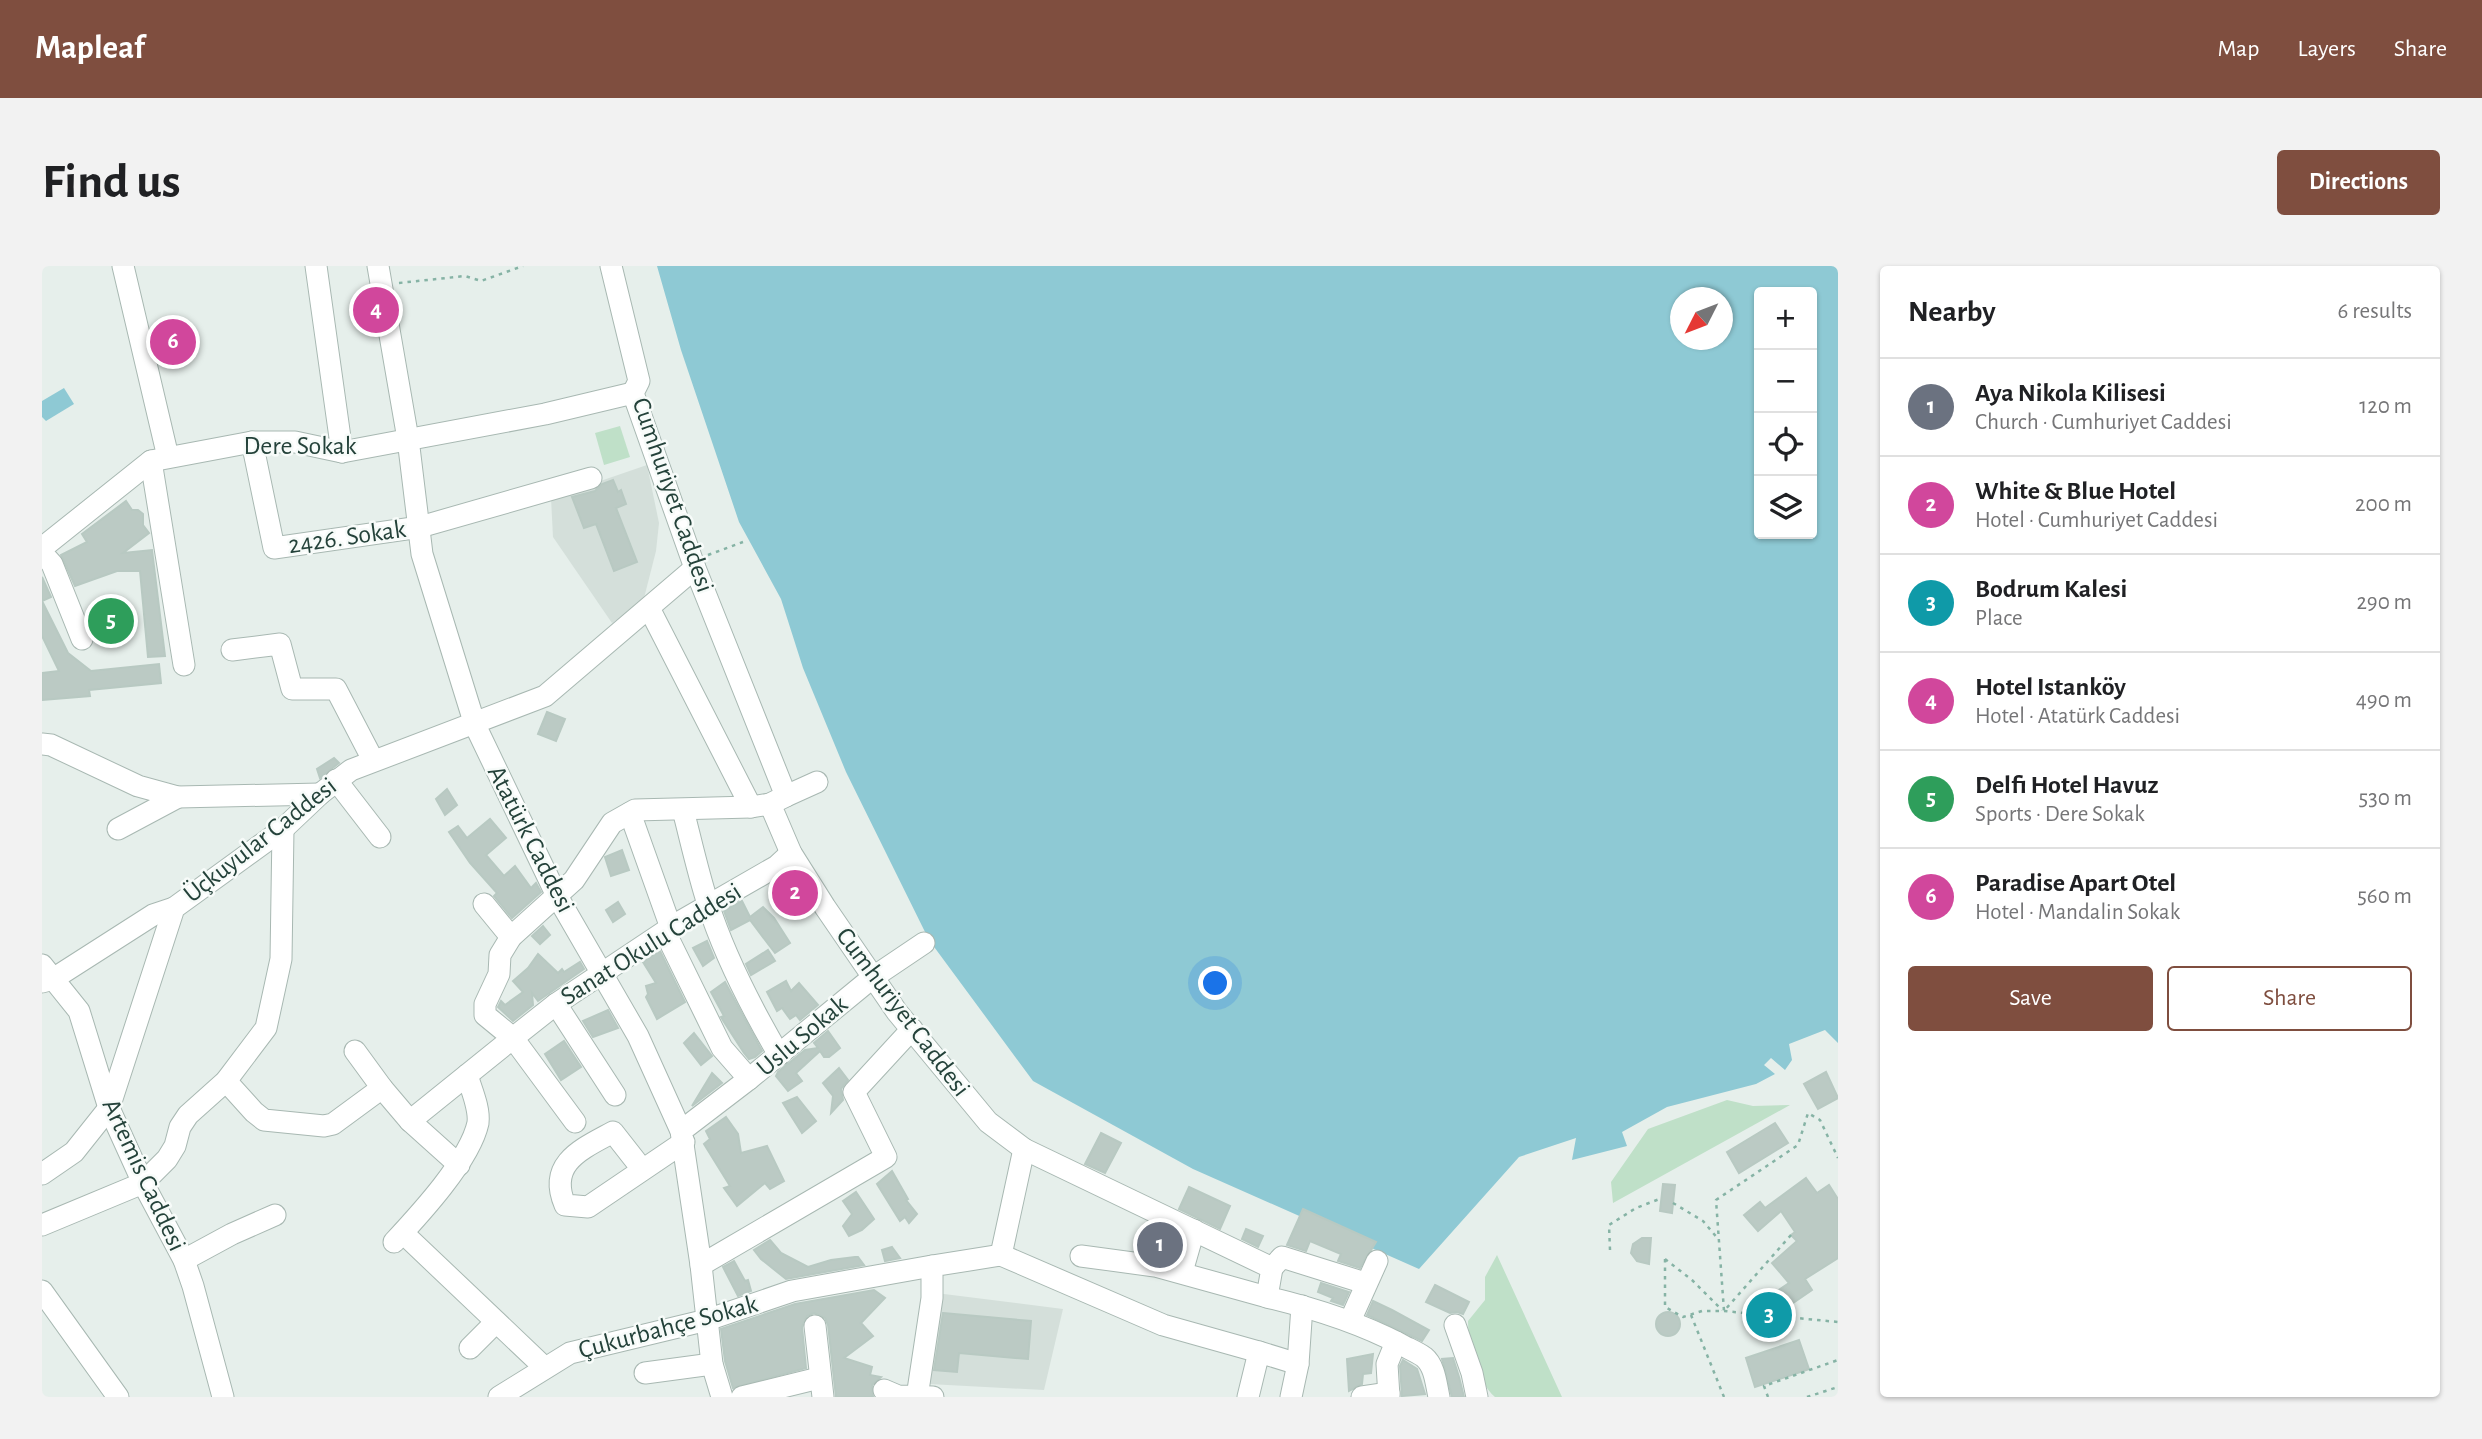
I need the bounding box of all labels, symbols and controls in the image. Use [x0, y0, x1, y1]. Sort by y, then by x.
text: Mapleaf [35, 32, 145, 65]
text: Map [2217, 37, 2259, 61]
text: Layers [2297, 37, 2356, 61]
text: Share [2394, 37, 2447, 61]
button: Directions [2277, 150, 2440, 215]
text: Find us [42, 158, 181, 207]
pin: 4 [353, 284, 399, 336]
north arrow [1670, 287, 1733, 350]
map controls [1754, 287, 1817, 539]
button: + [1754, 287, 1817, 350]
text: Nearby [1908, 297, 1996, 327]
text: 6 results [2338, 300, 2412, 323]
pin: 6 [150, 316, 196, 368]
button: − [1754, 350, 1817, 413]
text: Aya Nikola Kilisesi [1975, 380, 2166, 406]
street label: Cumhuriyet Caddesi [628, 394, 718, 596]
text: 1 [1927, 395, 1935, 418]
text: 120 m [2359, 395, 2412, 418]
text: Church · Cumhuriyet Caddesi [1975, 411, 2232, 434]
button: locate [1754, 413, 1817, 476]
street label: Dere Sokak [243, 433, 357, 459]
button: layers [1754, 476, 1817, 539]
text: White & Blue Hotel [1975, 478, 2176, 504]
text: 2 [1926, 493, 1936, 516]
text: 200 m [2355, 493, 2412, 516]
text: Hotel · Cumhuriyet Caddesi [1975, 509, 2218, 532]
street label: 2426. Sokak [287, 516, 408, 558]
text: Bodrum Kalesi [1975, 576, 2127, 602]
text: 3 [1926, 591, 1936, 614]
text: 290 m [2356, 591, 2412, 614]
pin: 5 [88, 595, 134, 647]
text: Place [1975, 607, 2023, 630]
text: Hotel Istanköy [1975, 674, 2126, 700]
text: 4 [1925, 689, 1937, 712]
text: 490 m [2356, 689, 2412, 712]
text: Hotel · Atatürk Caddesi [1975, 705, 2180, 728]
street label: Atatürk Caddesi [483, 761, 579, 917]
street label: Üçkuyular Caddesi [178, 772, 341, 907]
text: Delfi Hotel Havuz [1975, 772, 2159, 798]
text: 5 [1926, 787, 1936, 810]
text: 530 m [2359, 787, 2412, 810]
text: Sports · Dere Sokak [1975, 803, 2145, 826]
pin: 2 [772, 867, 818, 919]
text: Paradise Apart Otel [1975, 870, 2176, 896]
street label: Sanat Okulu Caddesi [556, 878, 746, 1010]
text: 6 [1925, 885, 1937, 908]
text: 560 m [2357, 885, 2412, 908]
text: Hotel · Mandalin Sokak [1975, 901, 2180, 924]
street label: Cumhuriyet Caddesi [831, 923, 975, 1101]
your location [1198, 966, 1232, 1000]
button: Save [1908, 966, 2153, 1031]
button: Share [2167, 966, 2412, 1031]
street label: Uslu Sokak [752, 991, 852, 1081]
street label: Artemis Caddesi [97, 1095, 191, 1255]
pin: 1 [1137, 1219, 1183, 1271]
pin: 3 [1746, 1289, 1792, 1341]
street label: Çukurbahçe Sokak [575, 1291, 761, 1363]

